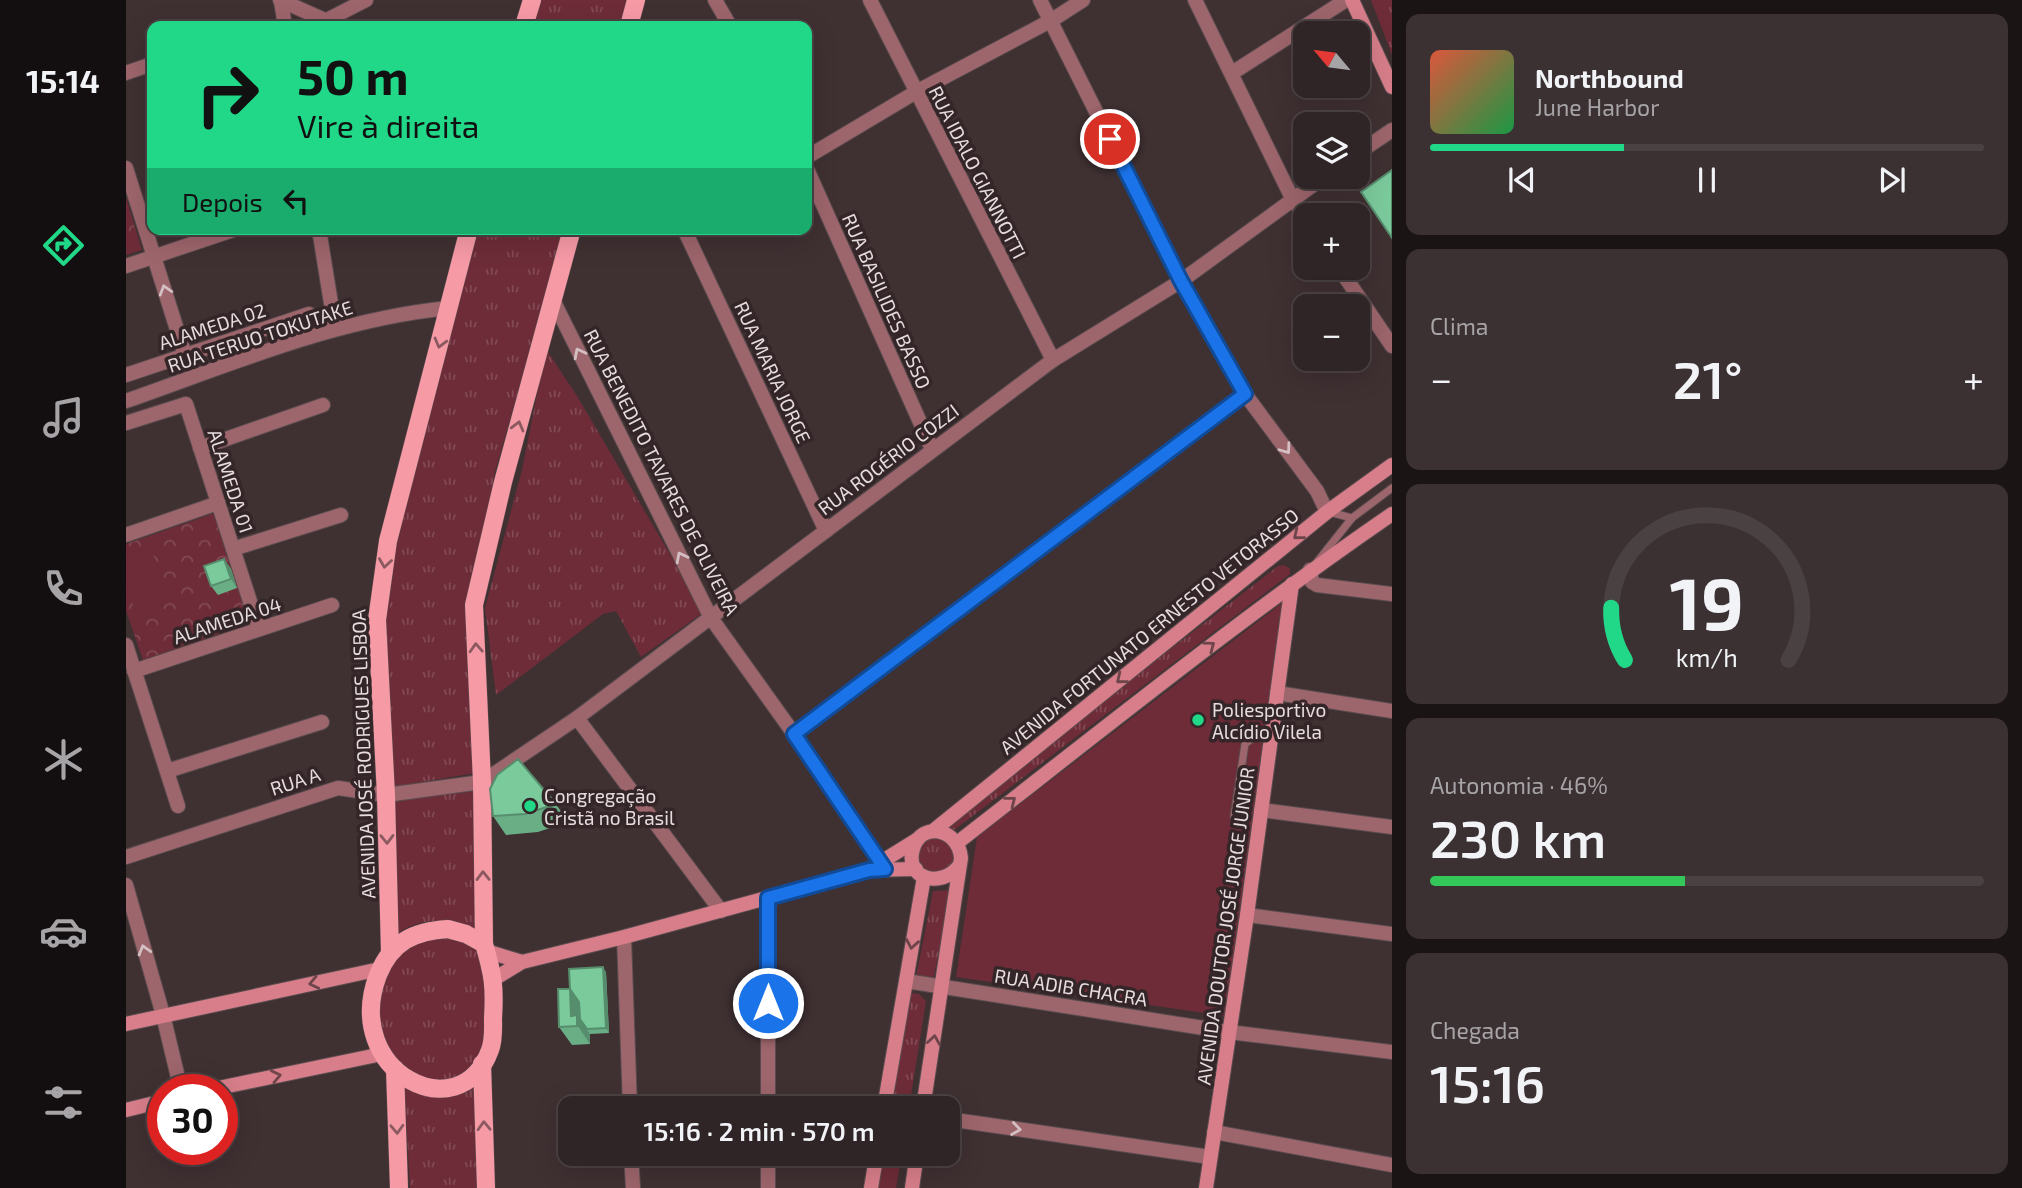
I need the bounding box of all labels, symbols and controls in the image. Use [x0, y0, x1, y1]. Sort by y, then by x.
north arrow [1293, 21, 1370, 98]
map controls [1293, 21, 1370, 371]
text: 50 m [297, 46, 409, 105]
icon: right [182, 49, 273, 140]
text: 15:14 [26, 61, 100, 99]
text: Northbound [1535, 62, 1684, 93]
street label: RUA IDALO GIANNOTTI [924, 82, 1032, 262]
text: June Harbor [1535, 93, 1659, 121]
text: Vire à direita [297, 106, 479, 144]
pin [1080, 109, 1140, 169]
button: layers [1293, 112, 1370, 189]
icon: arrive [1091, 120, 1129, 158]
icon: previous [1503, 161, 1541, 199]
icon: pause [1688, 161, 1726, 199]
icon: next [1873, 161, 1911, 199]
icon: left [277, 182, 315, 220]
text: Depois [182, 186, 263, 217]
button: + [1293, 203, 1370, 280]
street label: RUA BASILIDES BASSO [838, 210, 936, 392]
icon: directions [39, 221, 88, 270]
one-way arrow [158, 285, 173, 297]
button: − [1293, 294, 1370, 371]
street label: RUA TERUO TOKUTAKE [165, 295, 355, 377]
street label: RUA MARIA JORGE [730, 297, 816, 447]
street label: ALAMEDA 02 [156, 298, 268, 354]
text: Clima [1430, 312, 1488, 340]
street label: RUA BENEDITO TAVARES DE OLIVEIRA [580, 325, 745, 619]
one-way arrow [434, 337, 448, 349]
text: 21° [1673, 347, 1743, 409]
one-way arrow [574, 348, 588, 360]
text: − [1430, 355, 1452, 401]
text: + [1963, 355, 1984, 401]
icon: music [39, 393, 88, 442]
street label: RUA ROGÉRIO COZZI [813, 399, 963, 519]
one-way arrow [510, 420, 524, 432]
street label: ALAMEDA 01 [203, 426, 259, 536]
one-way arrow [1278, 441, 1290, 454]
street label: AVENIDA FORTUNATO ERNESTO VETORASSO [995, 503, 1303, 759]
one-way arrow [1294, 527, 1306, 540]
one-way arrow [675, 552, 689, 564]
one-way arrow [377, 557, 392, 569]
text: 19 [1670, 557, 1744, 645]
icon: phone [39, 564, 88, 613]
street label: ALAMEDA 04 [170, 592, 284, 648]
street label: AVENIDA JOSÉ RODRIGUES LISBOA [346, 609, 380, 899]
one-way arrow [1202, 642, 1215, 654]
text: km/h [1676, 642, 1738, 672]
one-way arrow [469, 643, 484, 654]
one-way arrow [1117, 670, 1129, 683]
place label: Poliesportivo Alcídio Vilela [1212, 698, 1326, 743]
marker: Poliesportivo Alcídio Vilela [1190, 712, 1206, 728]
icon: climate [39, 735, 88, 784]
street label: RUA A [267, 762, 323, 800]
street label: AVENIDA DOUTOR JOSÉ JORGE JUNIOR [1191, 766, 1259, 1086]
text: Autonomia · 46% [1430, 771, 1608, 799]
place label: Congregação Cristã no Brasil [544, 784, 675, 829]
one-way arrow [1003, 796, 1016, 809]
marker: Congregação Cristã no Brasil [522, 798, 538, 814]
text: 230 km [1430, 806, 1606, 868]
one-way arrow [380, 834, 395, 845]
one-way arrow [475, 870, 491, 880]
icon: car [39, 907, 88, 956]
one-way arrow [906, 938, 921, 950]
one-way arrow [138, 944, 153, 956]
street label: RUA ADIB CHACRA [993, 964, 1149, 1010]
position arrow [731, 966, 805, 1040]
one-way arrow [308, 975, 320, 990]
text: Chegada [1430, 1016, 1520, 1044]
one-way arrow [926, 1034, 941, 1046]
text: 15:16 [1430, 1051, 1545, 1113]
one-way arrow [270, 1069, 282, 1084]
speed limit sign: 30 [147, 1074, 238, 1165]
icon: filters [39, 1078, 88, 1127]
text: 15:16 · 2 min · 570 m [643, 1115, 875, 1146]
one-way arrow [477, 1120, 492, 1131]
one-way arrow [1010, 1121, 1022, 1136]
one-way arrow [390, 1123, 405, 1134]

